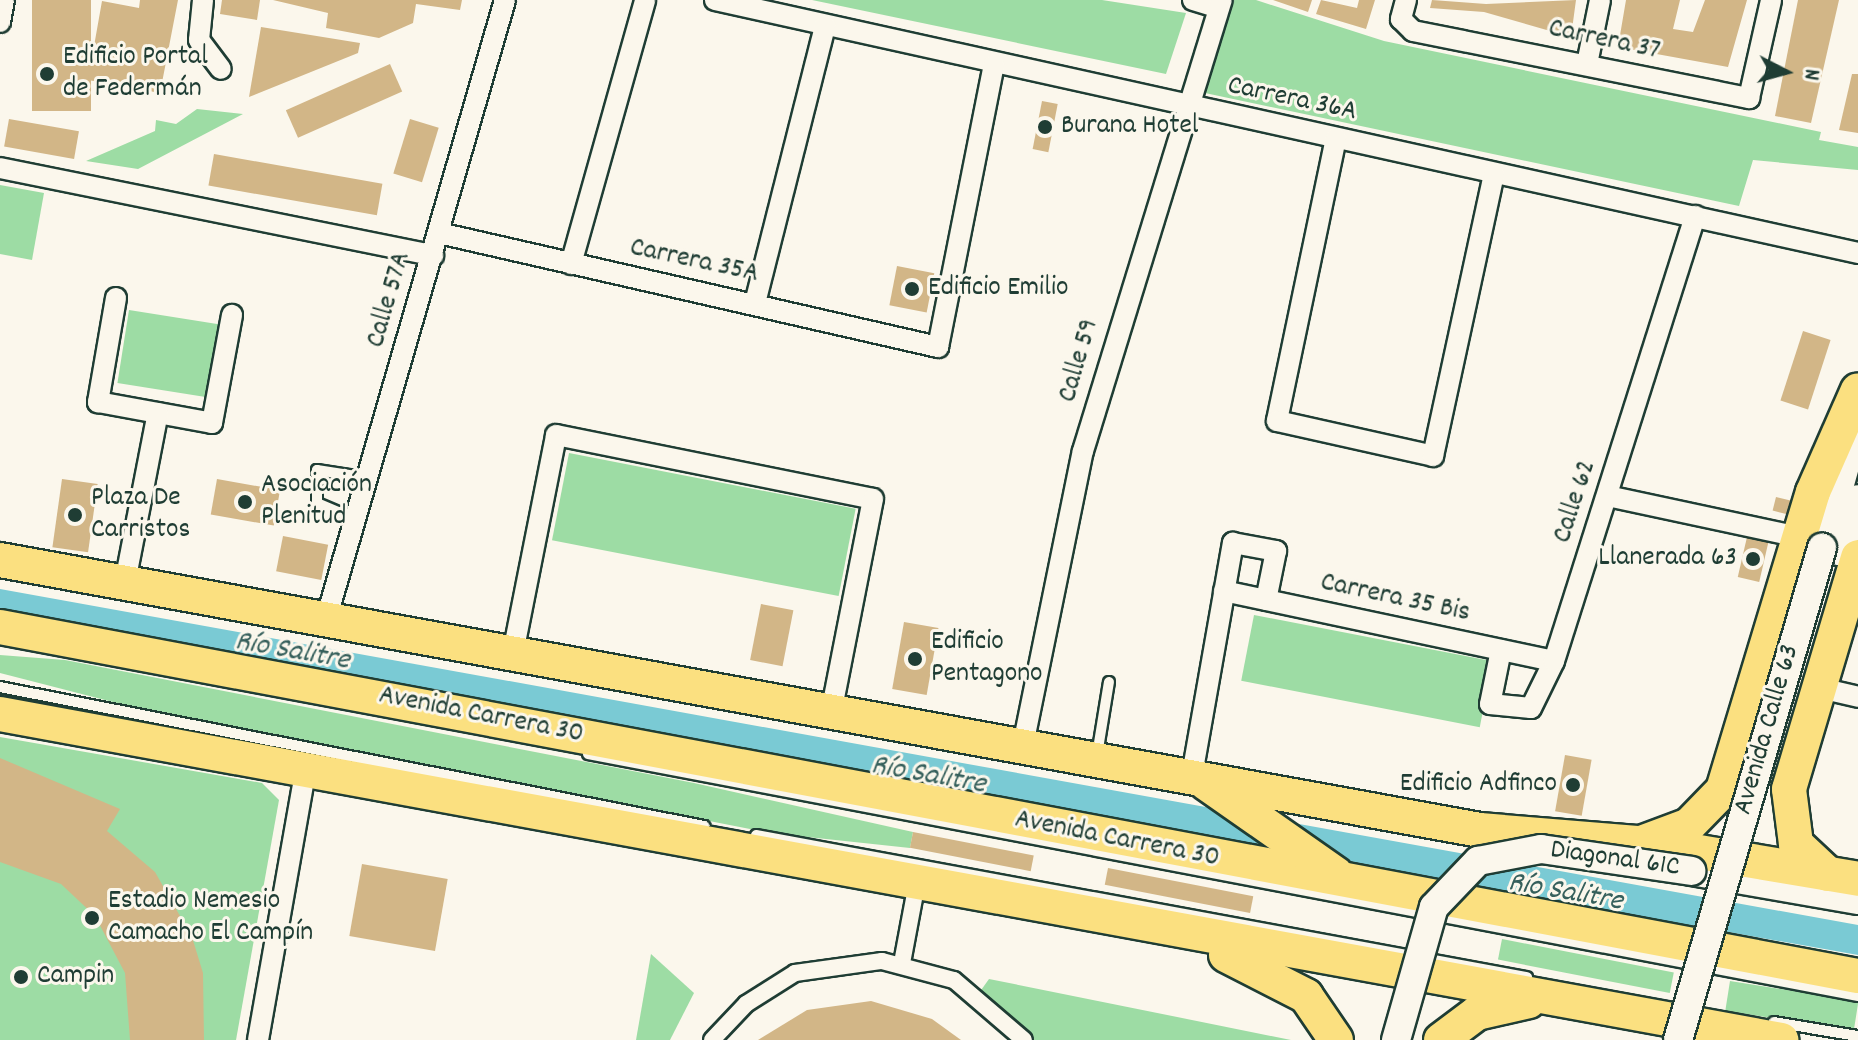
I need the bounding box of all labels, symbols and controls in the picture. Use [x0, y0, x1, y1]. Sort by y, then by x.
street label: Carrera 37 [1545, 13, 1663, 69]
north arrow [1746, 32, 1826, 112]
place label: Edificio Portal de Federmán [63, 41, 208, 107]
marker: Edificio Portal de Federmán [38, 65, 56, 83]
text: N [1794, 68, 1826, 82]
street label: Carrera 36A [1224, 70, 1360, 130]
place label: Burana Hotel [1061, 110, 1198, 144]
marker: Burana Hotel [1036, 118, 1054, 136]
street label: Carrera 35A [627, 232, 761, 292]
street label: Calle 57A [360, 248, 420, 352]
place label: Edificio Emilio [928, 272, 1068, 306]
marker: Edificio Emilio [903, 280, 921, 298]
street label: Calle 59 [1052, 316, 1108, 406]
street label: Calle 62 [1547, 456, 1605, 548]
place label: Asociación Plenitud [261, 469, 372, 535]
place label: Plaza De Carristos [91, 482, 190, 548]
marker: Asociación Plenitud [236, 493, 254, 511]
marker: Plaza De Carristos [66, 506, 84, 524]
place label: Llanerada 63 [1598, 542, 1737, 576]
marker: Llanerada 63 [1744, 550, 1762, 568]
street label: Carrera 35 Bis [1317, 567, 1473, 631]
water label: Río Salitre [232, 625, 352, 681]
place label: Edificio Pentagono [931, 626, 1043, 692]
street label: Avenida Calle 63 [1728, 641, 1808, 819]
marker: Edificio Pentagono [906, 650, 924, 668]
street label: Avenida Carrera 30 [376, 680, 586, 752]
water label: Río Salitre [868, 749, 988, 805]
place label: Edificio Adfinco [1400, 768, 1557, 802]
marker: Edificio Adfinco [1564, 776, 1582, 794]
street label: Avenida Carrera 30 [1012, 804, 1222, 876]
street label: Diagonal 61C [1548, 834, 1682, 886]
water label: Río Salitre [1505, 866, 1625, 922]
place label: Estadio Nemesio Camacho El Campín [108, 885, 313, 951]
marker: Estadio Nemesio Camacho El Campín [83, 909, 101, 927]
place label: Campin [37, 960, 114, 994]
marker: Campin [12, 968, 30, 986]

